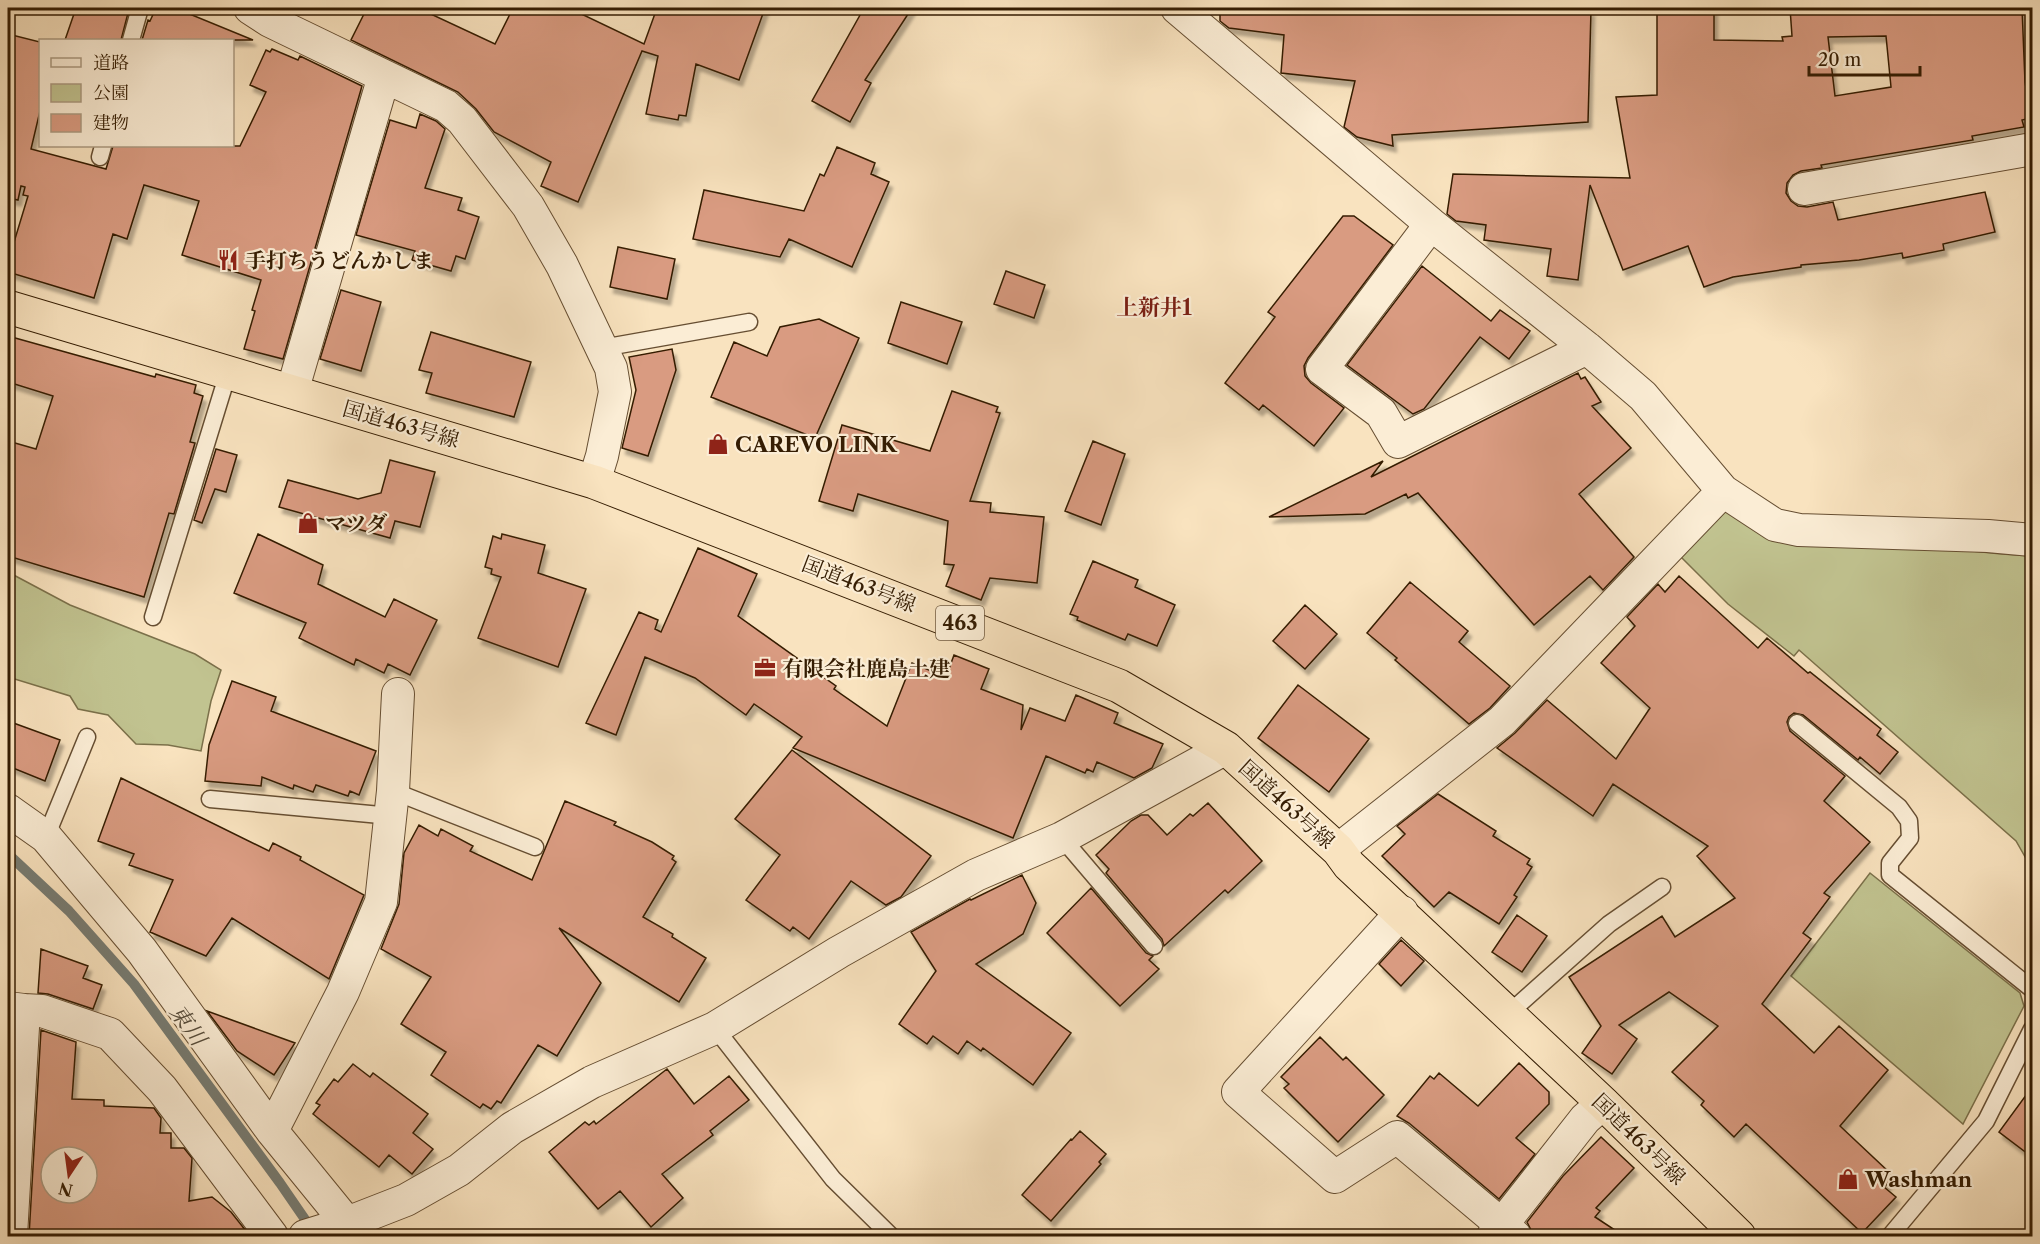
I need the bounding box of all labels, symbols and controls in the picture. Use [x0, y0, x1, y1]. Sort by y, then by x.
legend [39, 39, 234, 147]
scale bar [1809, 39, 1920, 77]
text: 20 m [1818, 49, 1862, 71]
text: 道路 [93, 52, 129, 74]
text: 公園 [93, 82, 129, 104]
text: 建物 [93, 112, 129, 134]
restaurant icon: 手打ちうどんかしま [216, 248, 240, 272]
place label: 手打ちうどんかしま [245, 248, 434, 273]
district label: 上新井1 [1116, 294, 1192, 321]
street label: 国道463号線 [340, 395, 462, 453]
shop icon: CAREVO LINK [706, 432, 730, 456]
place label: CAREVO LINK [735, 432, 898, 457]
shop icon: マツダ [296, 511, 320, 535]
place label: マツダ [325, 511, 387, 536]
street label: 国道463号線 [799, 551, 919, 617]
road number: 463 [936, 606, 984, 640]
office icon: 有限会社鹿島土建 [753, 656, 777, 680]
place label: 有限会社鹿島土建 [782, 656, 950, 681]
street label: 国道463号線 [1234, 755, 1340, 853]
water label: 東川 [164, 999, 213, 1052]
street label: 国道463号線 [1587, 1088, 1691, 1190]
north arrow [39, 1145, 99, 1205]
shop icon: Washman [1836, 1167, 1860, 1191]
place label: Washman [1864, 1167, 1973, 1192]
text: N [57, 1178, 75, 1201]

